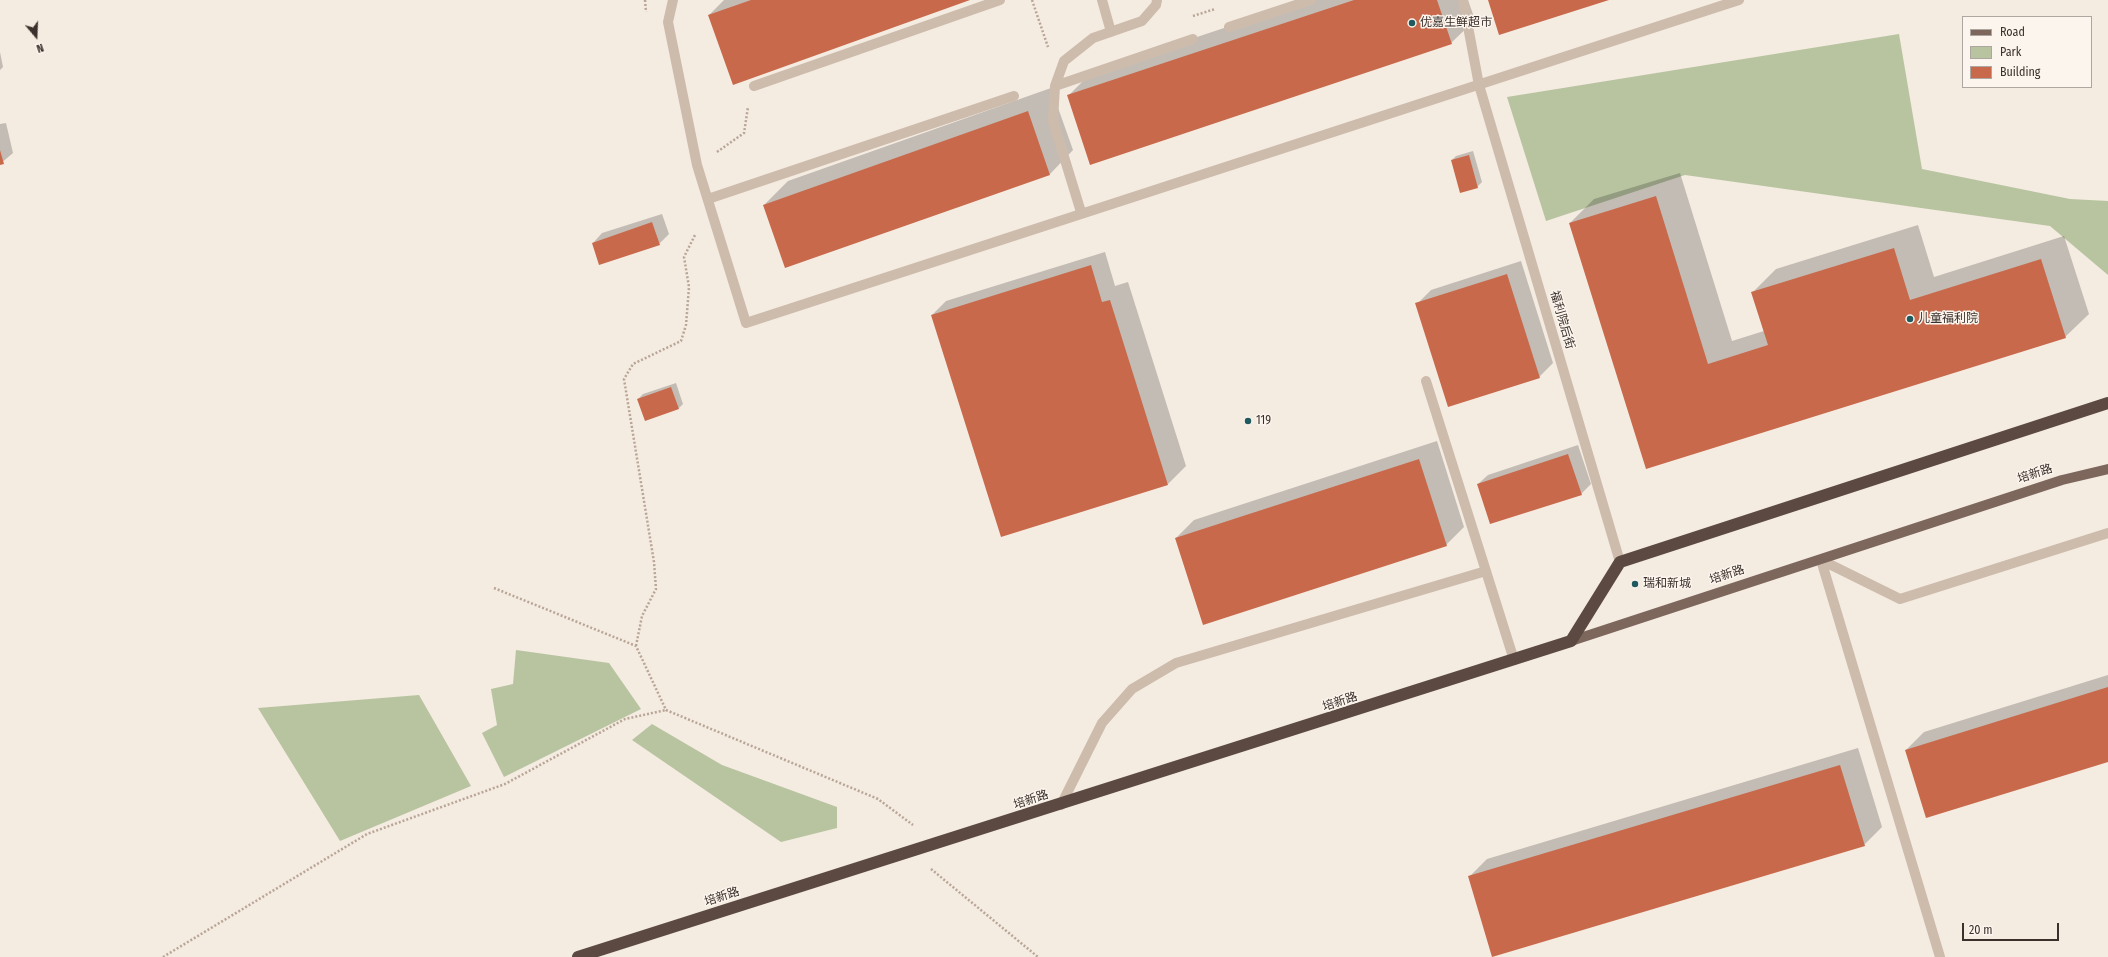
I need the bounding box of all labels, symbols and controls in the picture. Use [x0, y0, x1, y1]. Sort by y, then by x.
north arrow [16, 16, 56, 56]
place label: 优嘉生鲜超市 [1420, 16, 1492, 30]
legend [1962, 16, 2092, 88]
marker: 优嘉生鲜超市 [1407, 18, 1417, 28]
text: Road [2000, 25, 2025, 39]
text: N [35, 41, 45, 55]
text: Park [2000, 45, 2021, 59]
text: Building [2000, 65, 2040, 79]
street label: 福利院后街 [1547, 289, 1577, 351]
place label: 儿童福利院 [1918, 312, 1978, 326]
marker: 儿童福利院 [1905, 314, 1915, 324]
place label: 119 [1256, 414, 1271, 428]
marker: 119 [1243, 416, 1253, 426]
street label: 培新路 [2016, 462, 2054, 486]
street label: 培新路 [1708, 563, 1746, 587]
place label: 瑞和新城 [1643, 577, 1691, 591]
marker: 瑞和新城 [1630, 579, 1640, 589]
street label: 培新路 [1321, 690, 1359, 714]
street label: 培新路 [1012, 788, 1050, 812]
street label: 培新路 [703, 885, 741, 909]
scale bar [1964, 915, 2061, 941]
text: 20 m [1969, 923, 1993, 937]

